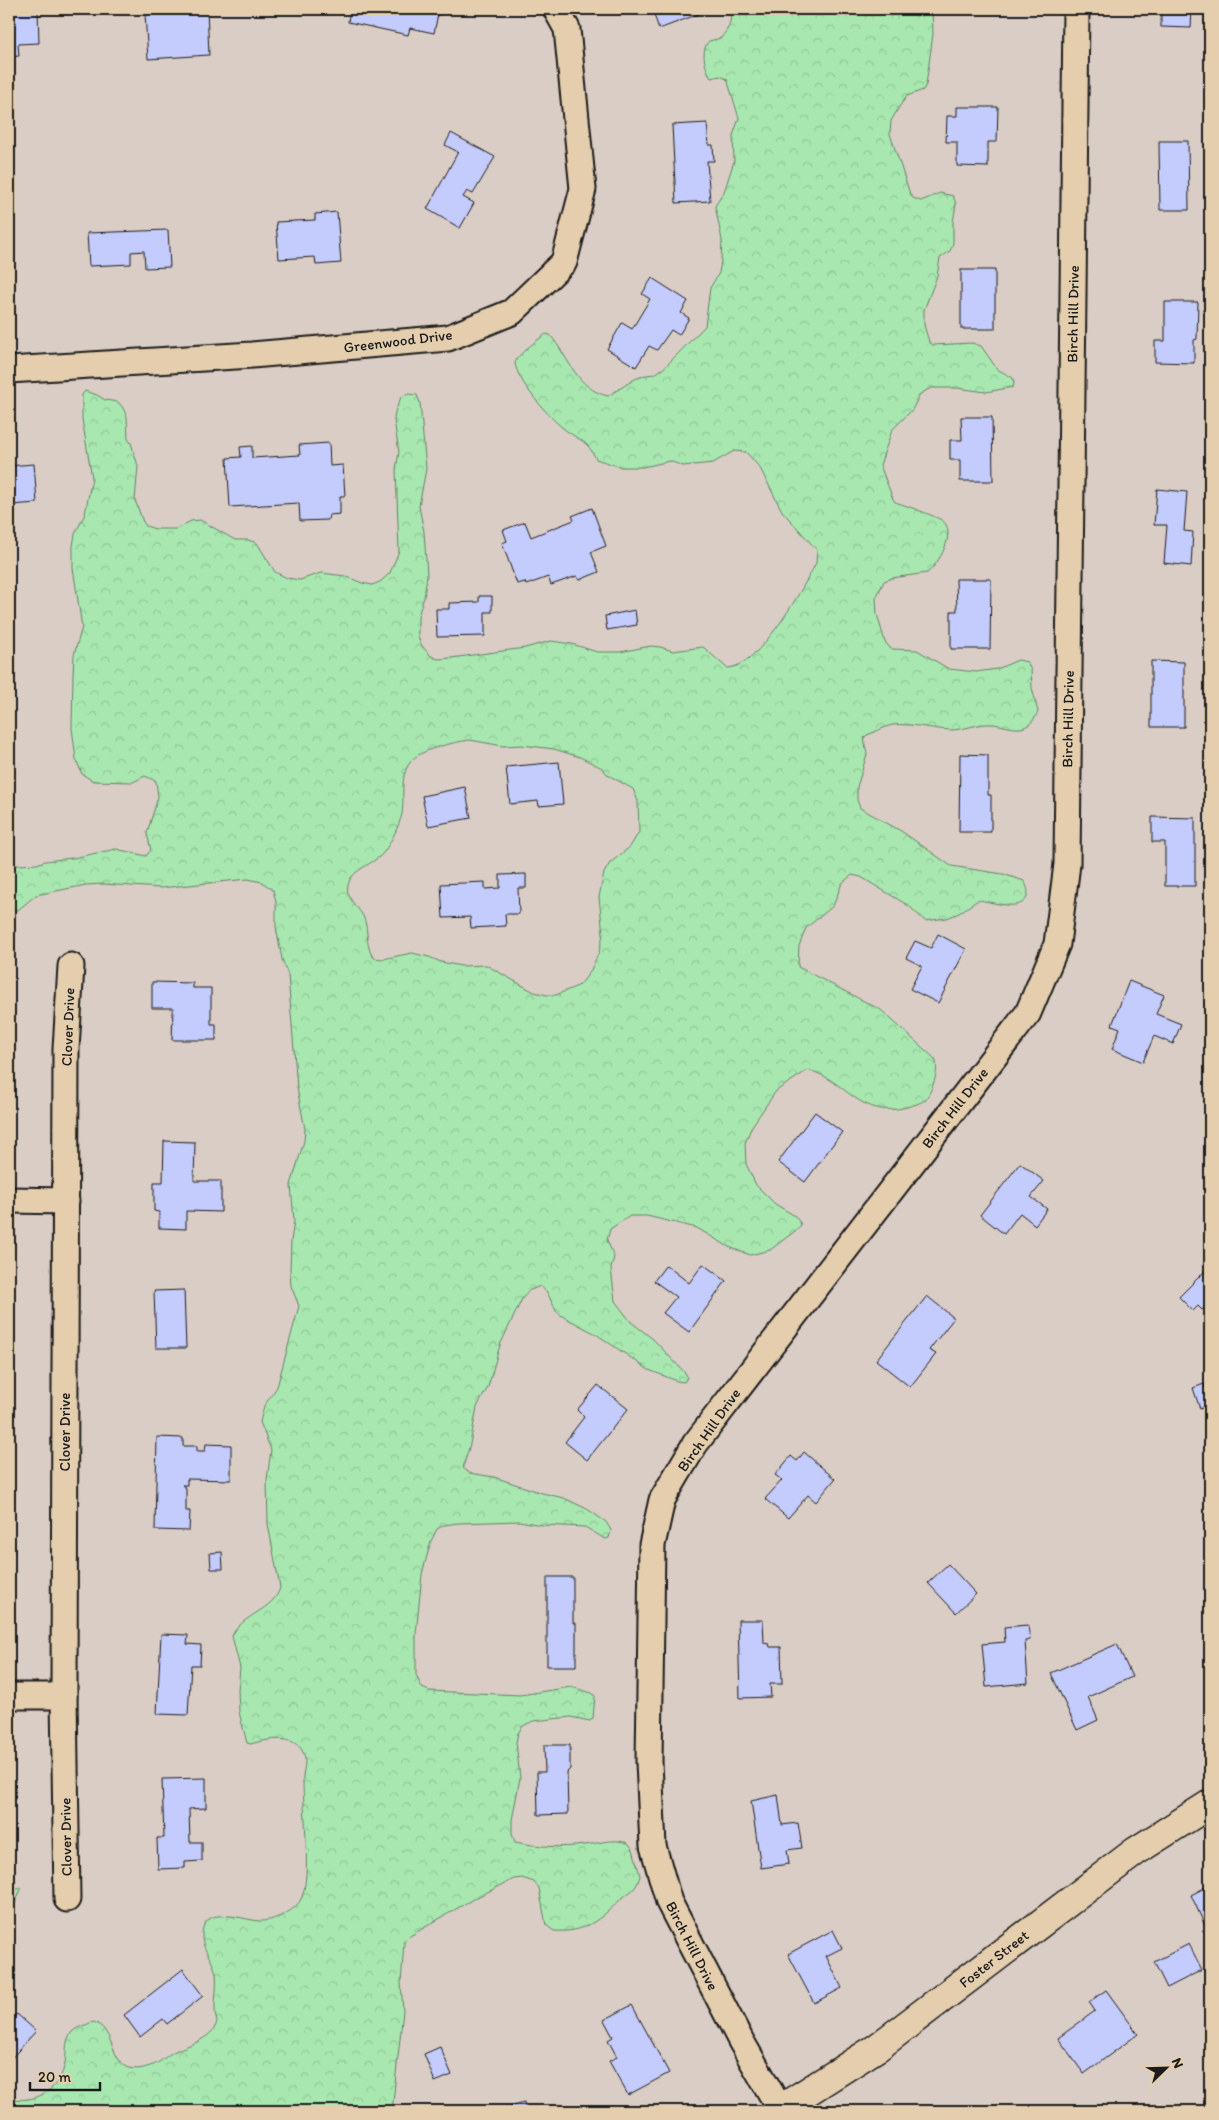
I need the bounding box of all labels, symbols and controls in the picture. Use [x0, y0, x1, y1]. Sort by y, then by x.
street label: Birch Hill Drive [1063, 265, 1083, 363]
street label: Greenwood Drive [343, 325, 453, 357]
street label: Birch Hill Drive [1058, 670, 1078, 768]
street label: Clover Drive [58, 987, 78, 1067]
street label: Birch Hill Drive [918, 1064, 992, 1152]
street label: Birch Hill Drive [674, 1385, 744, 1475]
street label: Clover Drive [56, 1393, 74, 1471]
street label: Clover Drive [56, 1797, 76, 1877]
street label: Birch Hill Drive [662, 1898, 722, 1994]
street label: Foster Street [956, 1926, 1033, 1992]
north arrow [1142, 2042, 1192, 2092]
text: N [1168, 2055, 1187, 2071]
scale bar [30, 2060, 100, 2092]
text: 20 m [38, 2068, 72, 2086]

